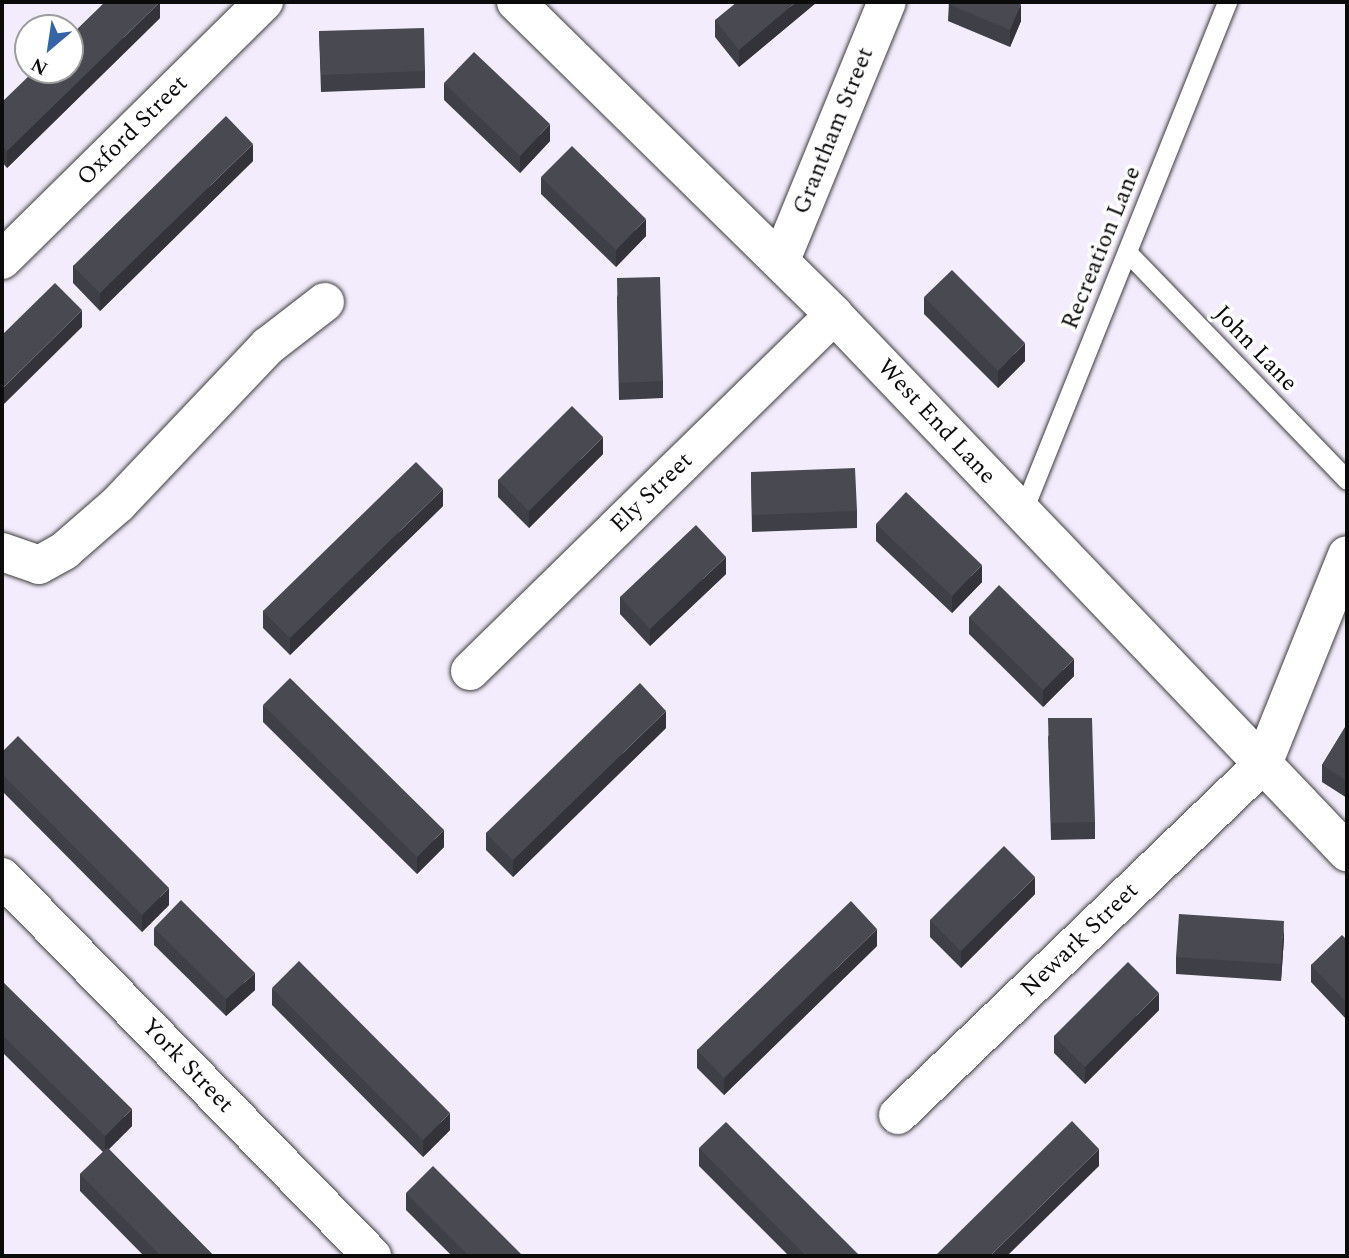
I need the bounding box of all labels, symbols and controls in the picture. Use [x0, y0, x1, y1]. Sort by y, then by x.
north arrow [14, 14, 84, 84]
street label: Grantham Street [787, 43, 881, 219]
text: N [26, 50, 53, 83]
street label: Oxford Street [72, 70, 194, 192]
street label: Recreation Lane [1056, 162, 1148, 334]
street label: John Lane [1207, 300, 1303, 398]
street label: West End Lane [871, 353, 1001, 491]
street label: Ely Street [605, 447, 699, 539]
street label: Newark Street [1015, 877, 1145, 1003]
street label: York Street [135, 1013, 239, 1119]

